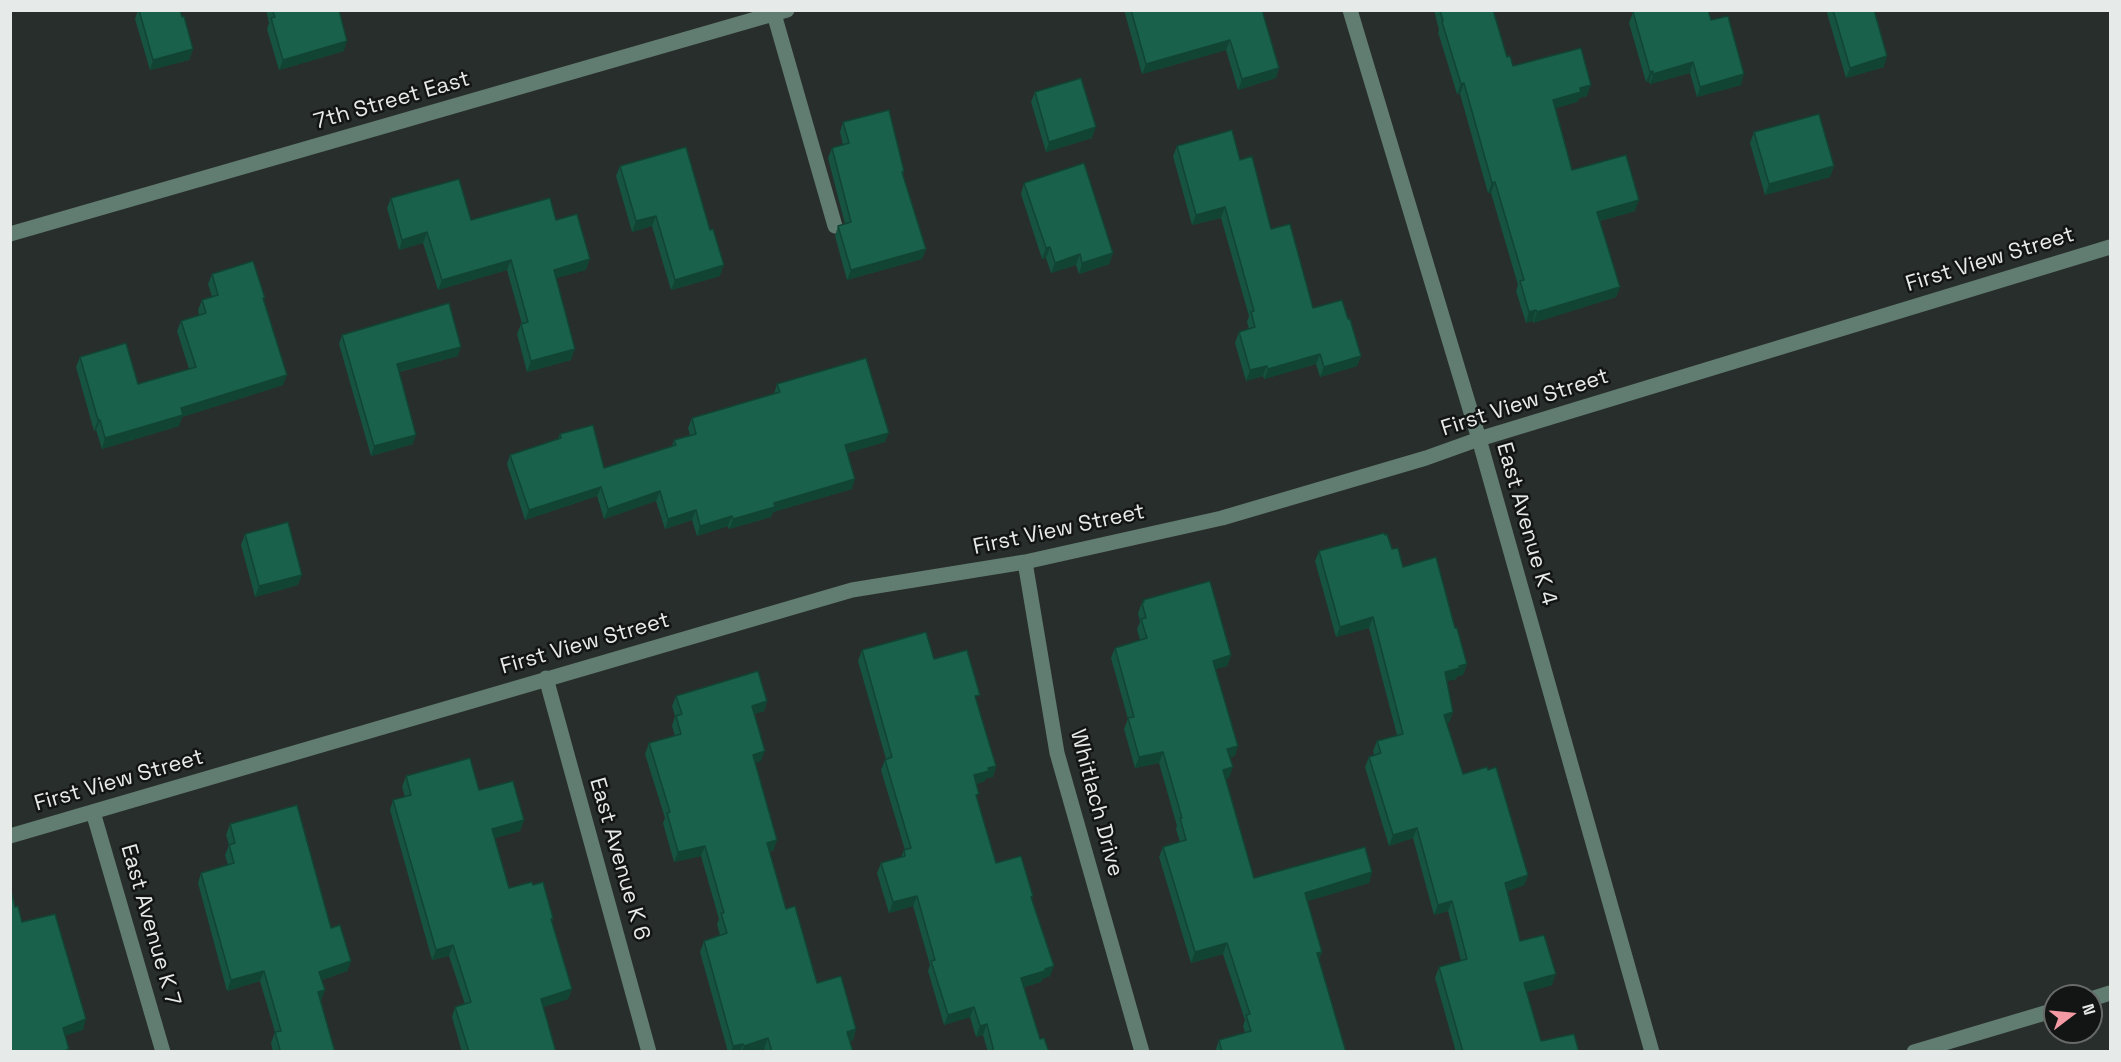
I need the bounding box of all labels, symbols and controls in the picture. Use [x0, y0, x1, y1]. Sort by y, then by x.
street label: 7th Street East [311, 66, 473, 136]
street label: First View Street [1903, 222, 2077, 298]
street label: First View Street [1438, 363, 1612, 443]
street label: East Avenue K 4 [1490, 439, 1562, 609]
street label: First View Street [971, 499, 1147, 561]
street label: First View Street [497, 607, 673, 681]
street label: Whitlach Drive [1064, 727, 1128, 879]
street label: First View Street [31, 744, 207, 818]
street label: East Avenue K 6 [583, 775, 655, 943]
street label: East Avenue K 7 [114, 841, 186, 1009]
north arrow [2043, 984, 2103, 1044]
text: N [2077, 1001, 2100, 1017]

